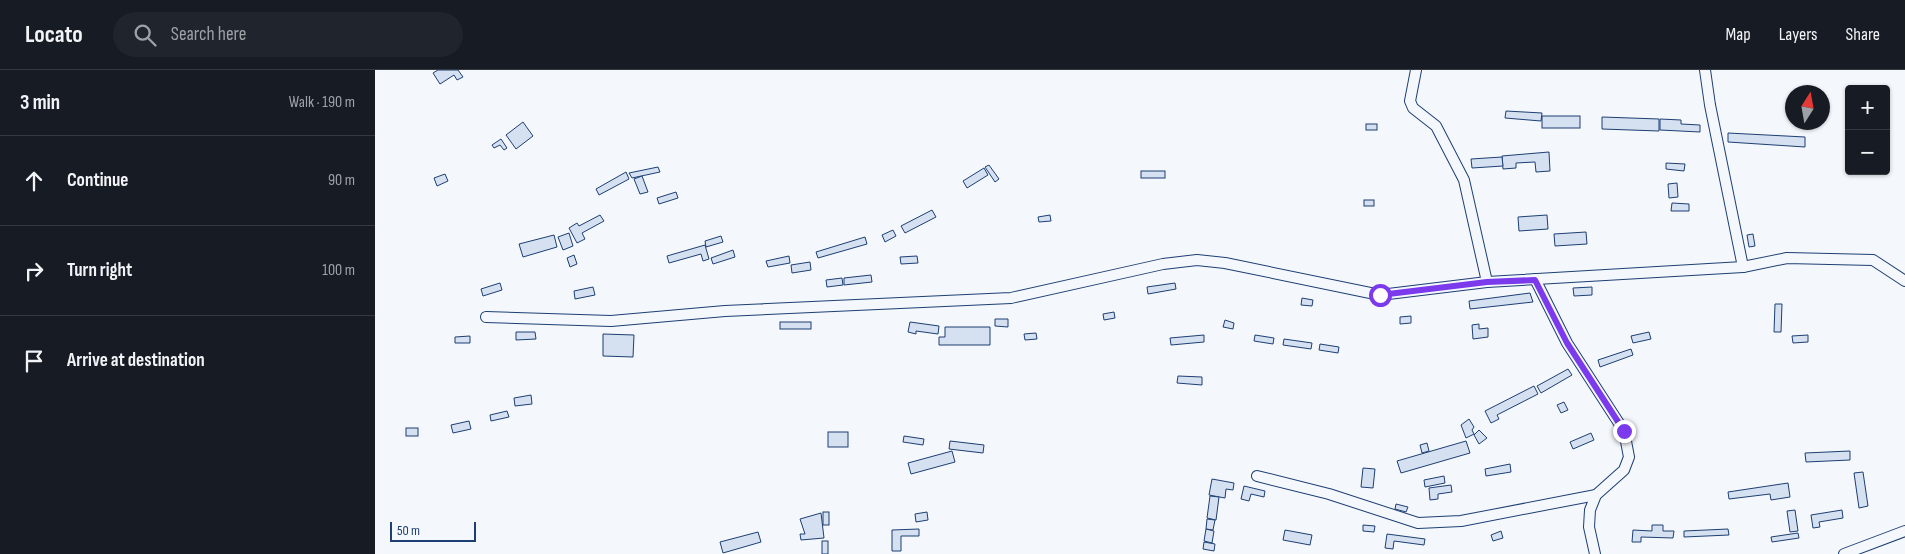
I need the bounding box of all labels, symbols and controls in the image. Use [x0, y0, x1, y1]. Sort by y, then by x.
search box [113, 12, 463, 57]
text: Locato [25, 20, 83, 49]
icon: search [131, 21, 159, 49]
text: Search here [171, 23, 246, 46]
text: Map [1726, 24, 1751, 45]
text: Layers [1779, 24, 1818, 45]
text: Share [1846, 24, 1880, 45]
north arrow [1785, 85, 1830, 130]
map controls [1845, 85, 1890, 175]
button: + [1845, 85, 1890, 130]
text: 3 min [20, 90, 60, 115]
text: Walk · 190 m [289, 93, 355, 112]
button: − [1845, 130, 1890, 175]
icon: ahead [20, 167, 48, 195]
text: Continue [67, 169, 128, 192]
text: 90 m [328, 171, 355, 190]
icon: right [20, 257, 48, 285]
text: Turn right [67, 259, 132, 282]
text: 100 m [322, 261, 355, 280]
route start [1369, 284, 1392, 307]
icon: arrive [20, 347, 48, 375]
text: Arrive at destination [67, 349, 205, 372]
route end [1613, 420, 1636, 443]
scale bar [390, 519, 476, 542]
text: 50 m [397, 522, 420, 539]

